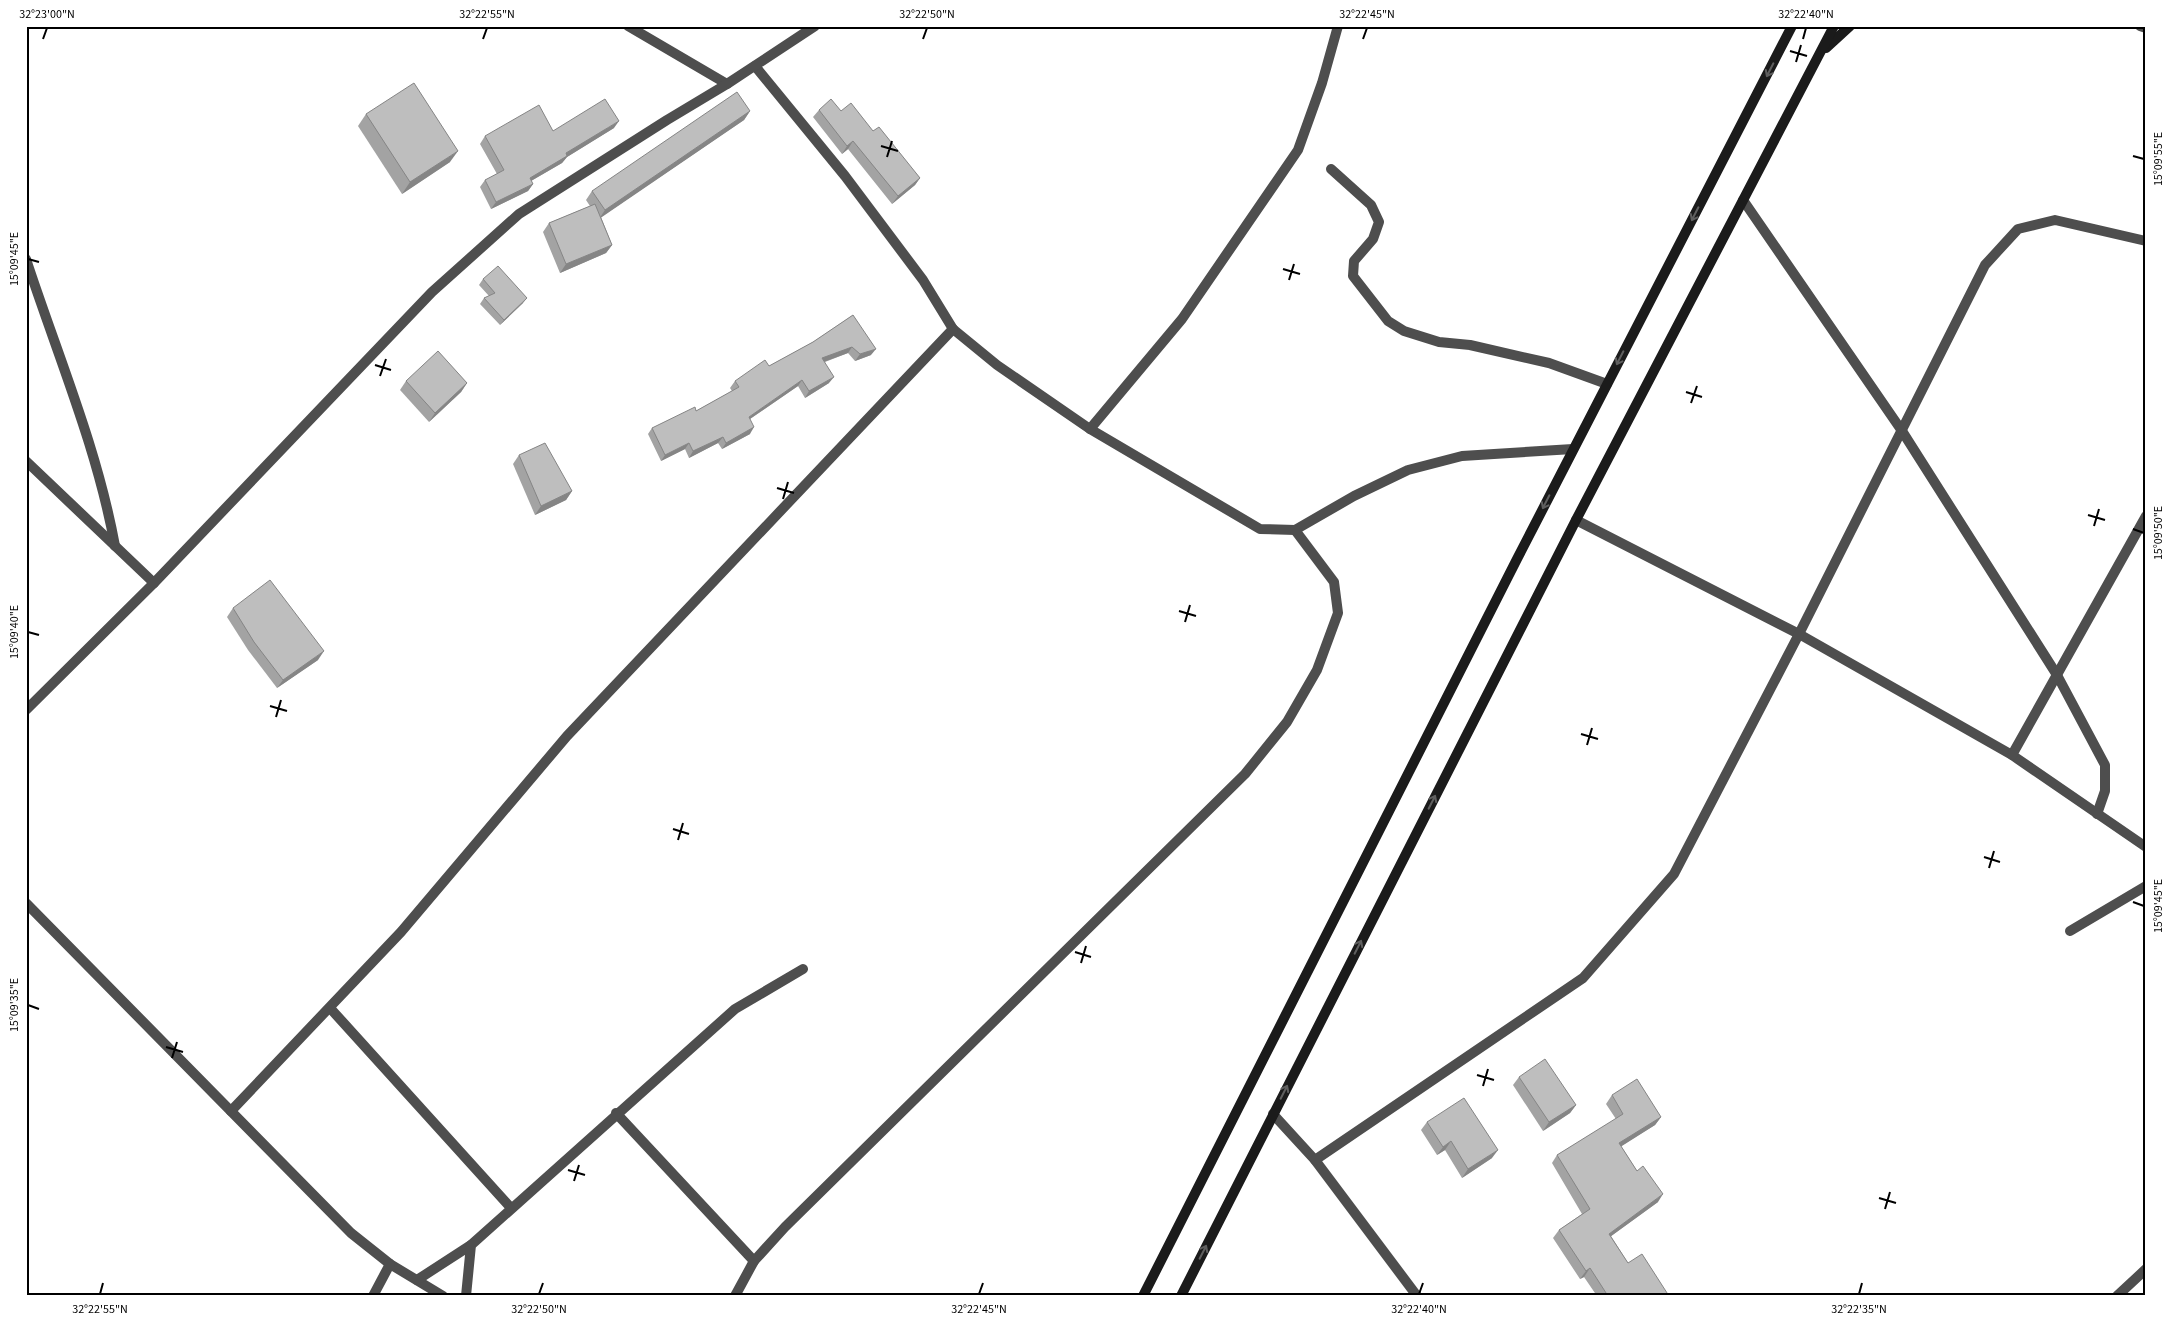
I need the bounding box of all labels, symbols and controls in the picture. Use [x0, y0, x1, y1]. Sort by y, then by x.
text: 32°23'00"N [19, 6, 75, 23]
text: 32°22'55"N [459, 6, 515, 23]
text: 32°22'50"N [899, 6, 955, 23]
text: 32°22'45"N [1339, 6, 1395, 23]
text: 32°22'40"N [1778, 6, 1834, 23]
one-way arrow [1765, 62, 1775, 77]
text: 15°09'55"E [2150, 132, 2167, 186]
one-way arrow [1690, 206, 1699, 221]
text: 15°09'45"E [6, 232, 23, 286]
one-way arrow [1615, 350, 1624, 365]
one-way arrow [1541, 495, 1551, 510]
text: 15°09'50"E [2150, 506, 2167, 560]
text: 15°09'40"E [6, 605, 23, 659]
one-way arrow [1428, 795, 1437, 810]
text: 15°09'45"E [2150, 879, 2167, 933]
one-way arrow [1354, 940, 1363, 955]
text: 15°09'35"E [6, 978, 23, 1032]
one-way arrow [1280, 1085, 1289, 1100]
one-way arrow [1198, 1245, 1208, 1260]
text: 32°22'55"N [72, 1301, 128, 1318]
text: 32°22'50"N [511, 1301, 567, 1318]
text: 32°22'45"N [951, 1301, 1007, 1318]
text: 32°22'40"N [1391, 1301, 1447, 1318]
text: 32°22'35"N [1831, 1301, 1887, 1318]

